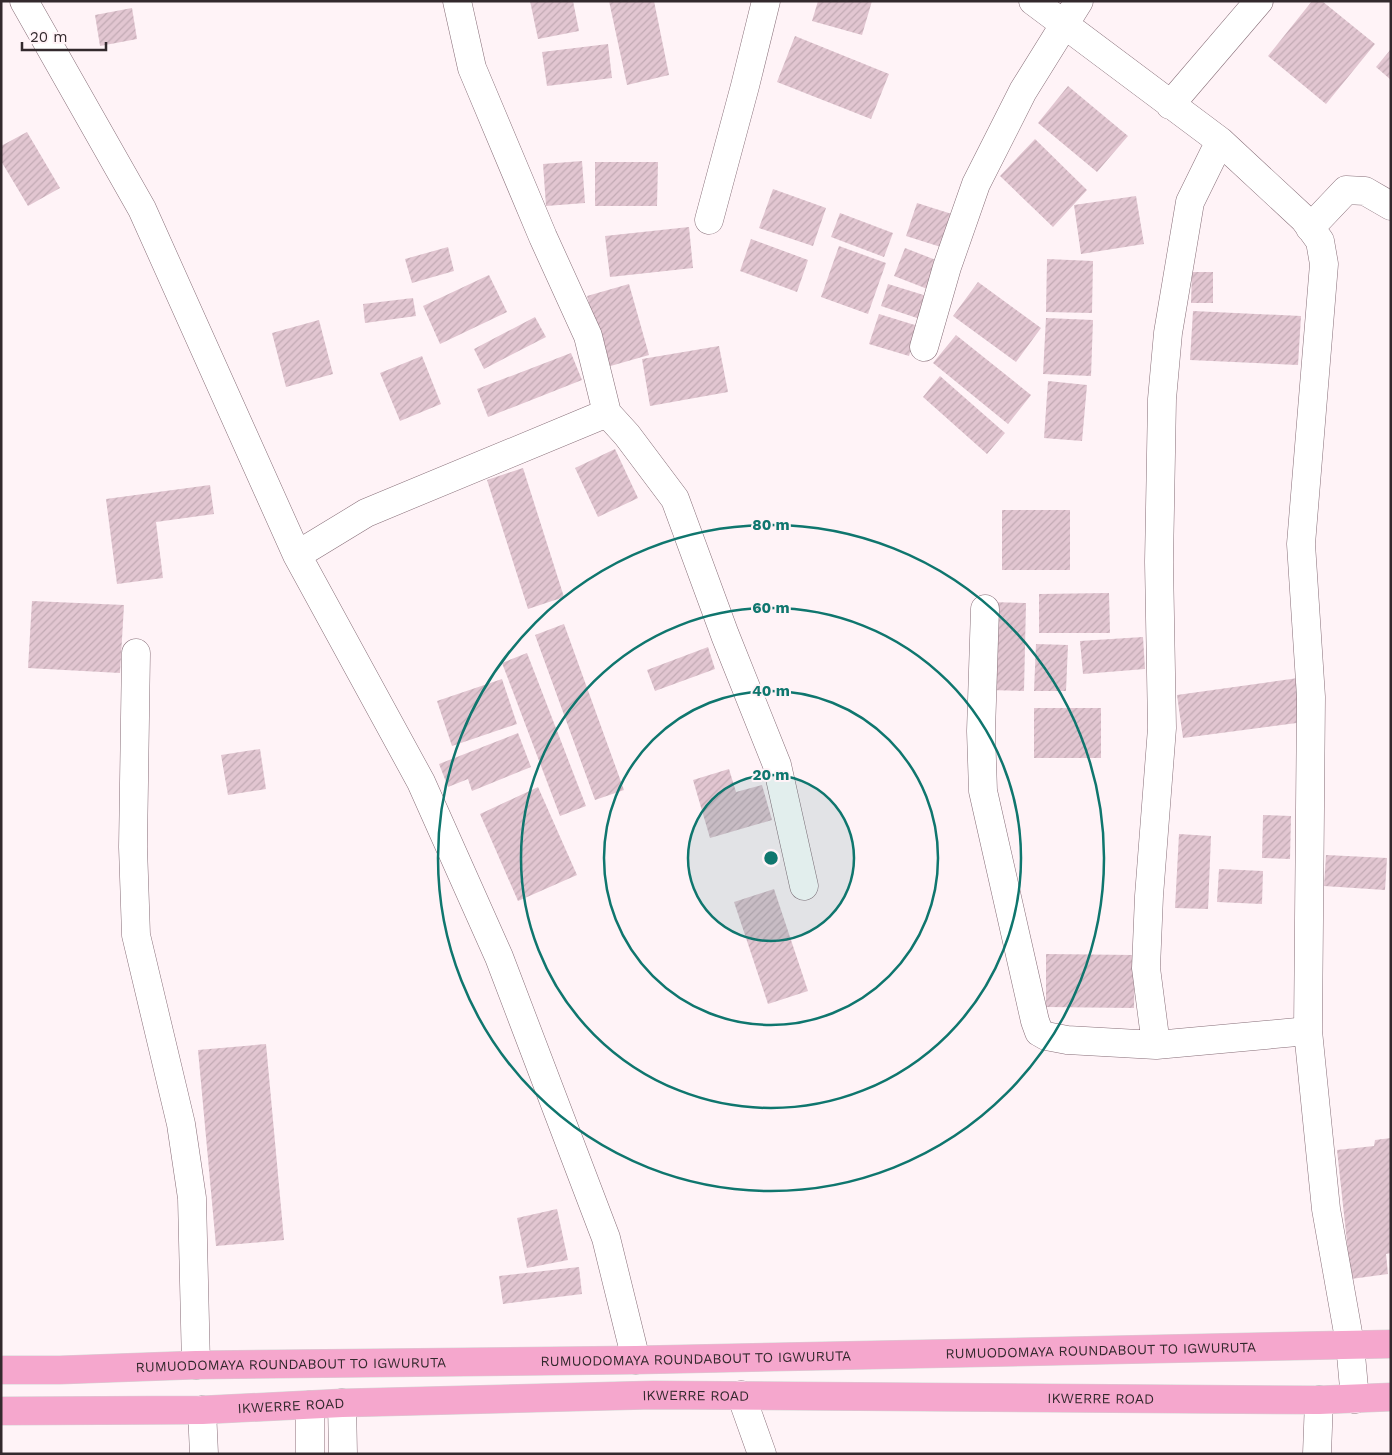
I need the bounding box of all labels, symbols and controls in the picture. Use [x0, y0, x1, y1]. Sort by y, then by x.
scale bar [22, 20, 106, 52]
text: 20 m [30, 28, 68, 46]
text: 80 m [752, 516, 790, 534]
text: 60 m [752, 599, 790, 617]
text: 40 m [752, 682, 790, 700]
text: 20 m [752, 766, 790, 784]
centre of rings [762, 849, 780, 867]
street label: RUMUODOMAYA ROUNDABOUT TO IGWURUTA [945, 1339, 1256, 1361]
street label: RUMUODOMAYA ROUNDABOUT TO IGWURUTA [540, 1347, 851, 1369]
street label: RUMUODOMAYA ROUNDABOUT TO IGWURUTA [135, 1354, 446, 1375]
street label: IKWERRE ROAD [642, 1387, 749, 1404]
street label: IKWERRE ROAD [1047, 1390, 1154, 1407]
street label: IKWERRE ROAD [237, 1395, 345, 1416]

